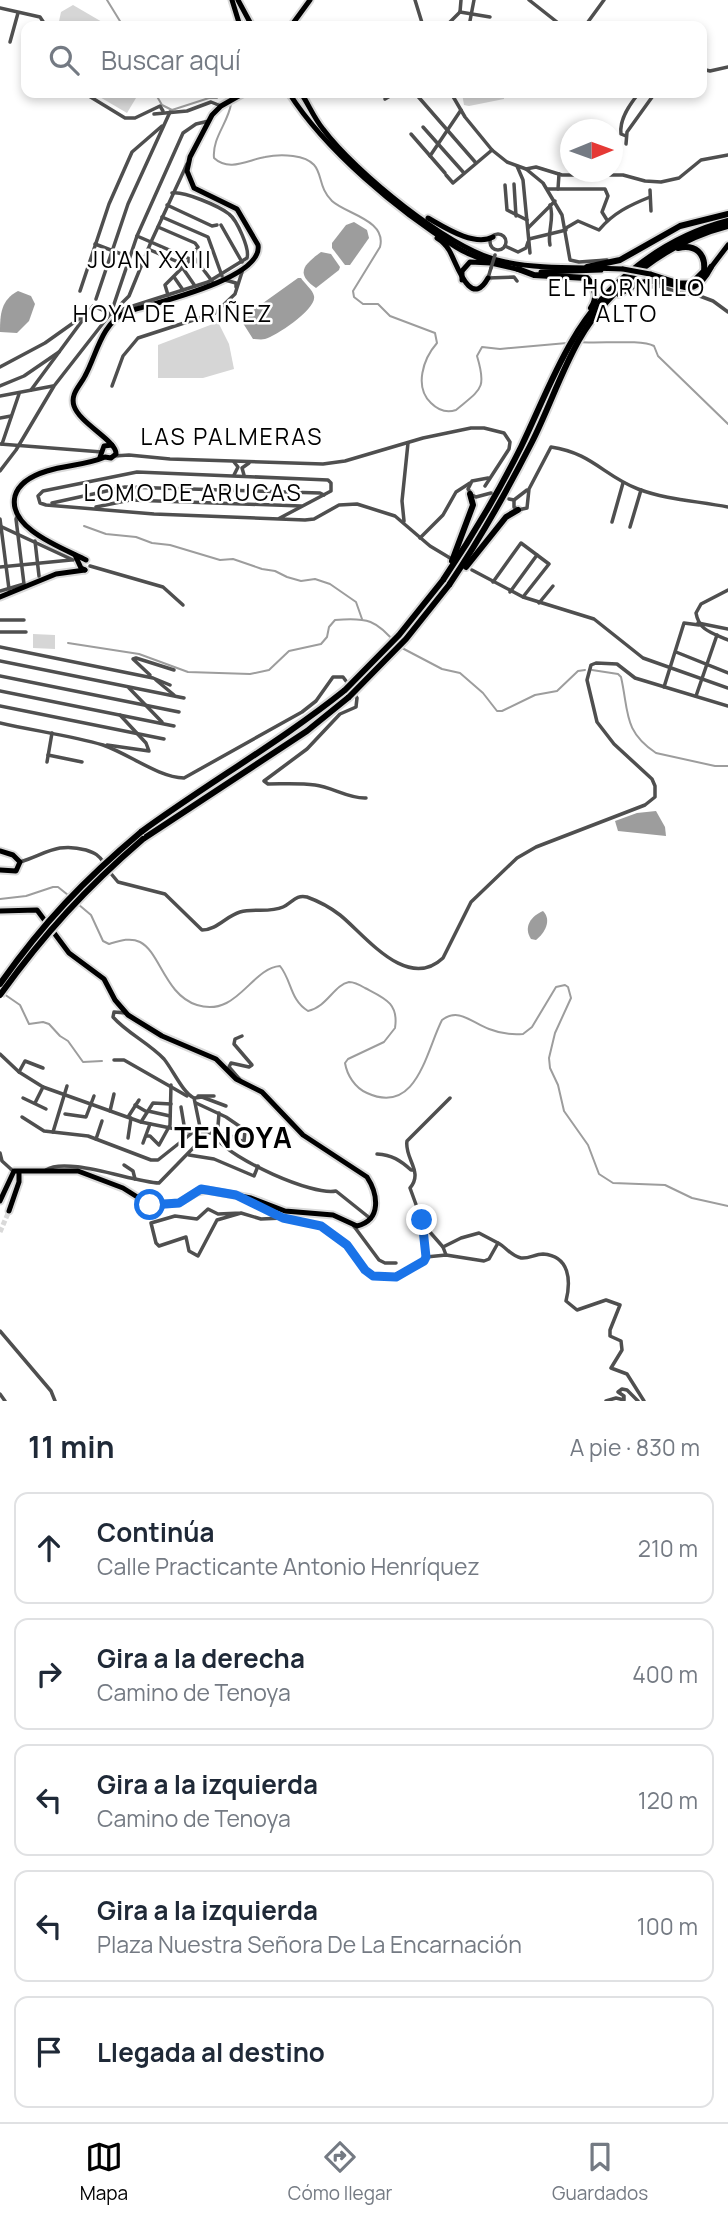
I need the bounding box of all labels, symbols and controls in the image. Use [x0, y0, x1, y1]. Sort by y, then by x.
search box [21, 21, 707, 98]
icon: search [45, 41, 83, 79]
text: Buscar aquí [101, 42, 241, 78]
north arrow [560, 119, 623, 182]
district label: JUAN XXIII [87, 243, 213, 275]
district label: EL HORNILLO ALTO [548, 271, 706, 329]
district label: HOYA DE ARIÑEZ [73, 297, 273, 329]
district label: LAS PALMERAS [141, 420, 323, 452]
district label: LOMO DE ARUCAS [83, 476, 303, 508]
district label: TENOYA [174, 1118, 294, 1156]
route start [134, 1189, 165, 1220]
route end [406, 1204, 437, 1235]
text: 11 min [28, 1426, 114, 1467]
text: A pie · 830 m [570, 1431, 700, 1463]
text: Continúa [97, 1514, 215, 1550]
icon: ahead [30, 1529, 68, 1567]
text: 210 m [638, 1532, 698, 1564]
text: Calle Practicante Antonio Henríquez [97, 1550, 480, 1582]
text: Gira a la derecha [97, 1640, 305, 1676]
icon: right [30, 1655, 68, 1693]
text: 400 m [632, 1658, 698, 1690]
text: Camino de Tenoya [97, 1676, 291, 1708]
text: Gira a la izquierda [97, 1766, 318, 1802]
icon: left [30, 1781, 68, 1819]
text: 120 m [638, 1784, 698, 1816]
text: Camino de Tenoya [97, 1802, 291, 1834]
text: Gira a la izquierda [97, 1892, 318, 1928]
icon: left [30, 1907, 68, 1945]
text: 100 m [637, 1910, 698, 1942]
text: Plaza Nuestra Señora De La Encarnación [97, 1928, 522, 1960]
icon: arrive [30, 2033, 68, 2071]
text: Llegada al destino [97, 2034, 325, 2070]
tab: Mapa [80, 2138, 128, 2206]
tab: Cómo llegar [288, 2138, 392, 2206]
tab: Guardados [552, 2138, 648, 2206]

